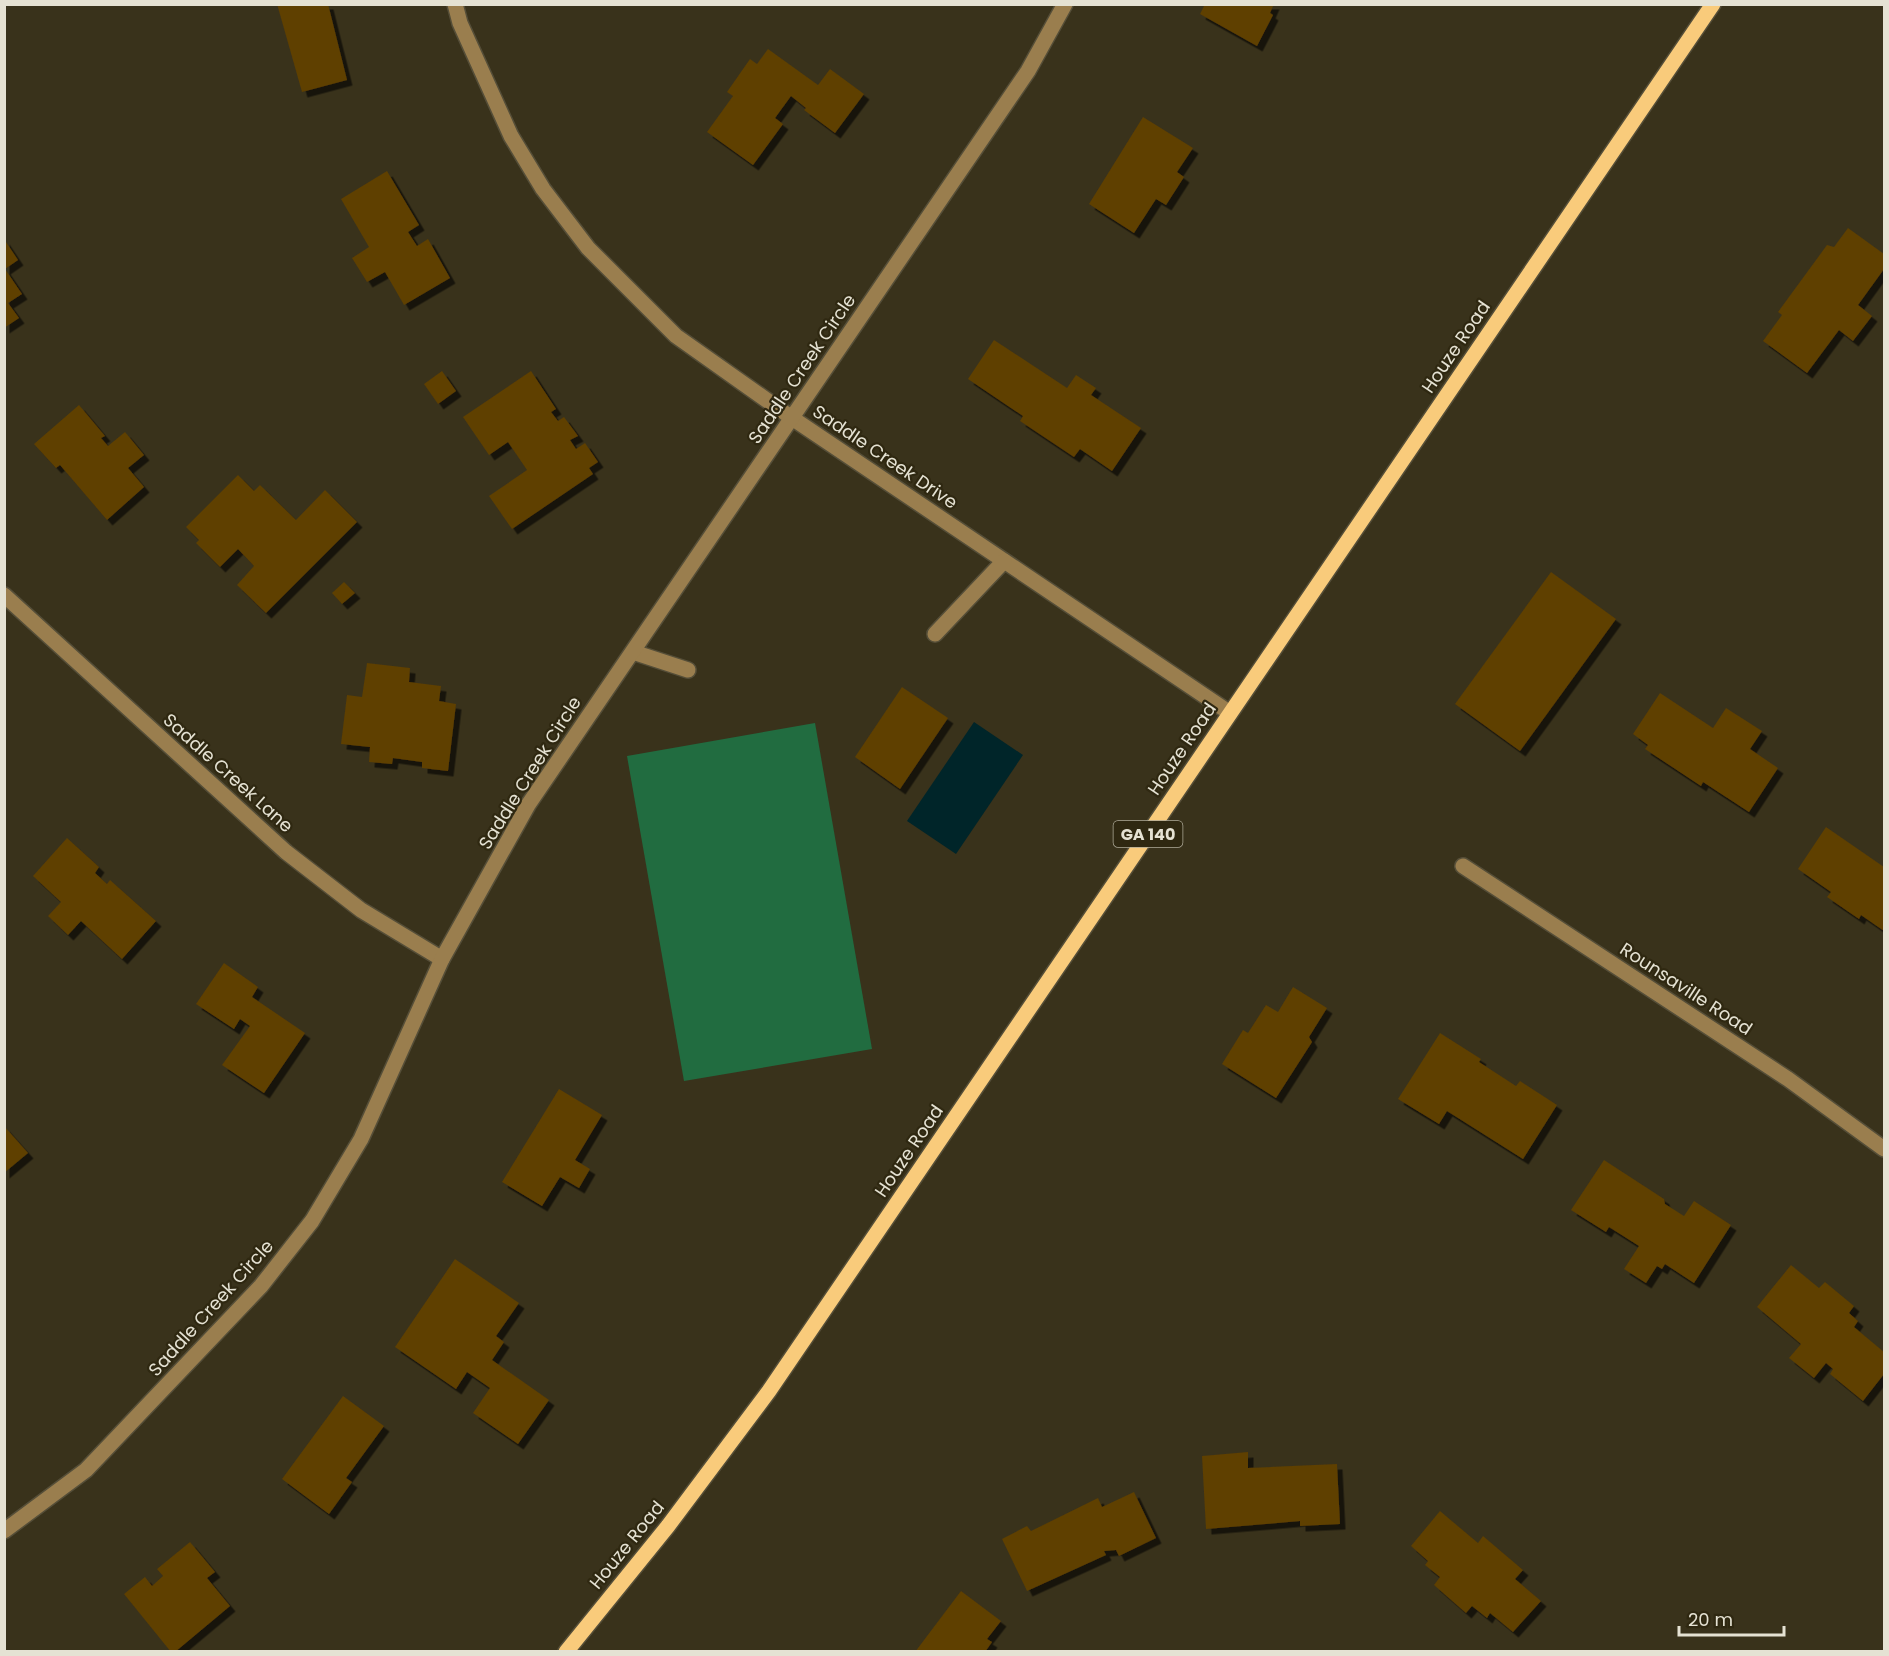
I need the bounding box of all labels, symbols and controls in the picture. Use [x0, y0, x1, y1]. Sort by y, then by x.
street label: Saddle Creek Circle [742, 289, 861, 449]
street label: Houze Road [1415, 296, 1496, 398]
street label: Saddle Creek Drive [808, 399, 963, 514]
street label: Saddle Creek Circle [472, 691, 587, 854]
street label: Houze Road [1141, 698, 1222, 800]
street label: Saddle Creek Lane [158, 707, 299, 838]
road number: GA 140 [1114, 821, 1182, 847]
street label: Rounsaville Road [1615, 936, 1757, 1041]
street label: Houze Road [868, 1100, 949, 1202]
street label: Saddle Creek Circle [142, 1234, 279, 1381]
street label: Houze Road [583, 1495, 670, 1594]
scale bar [1679, 1599, 1784, 1637]
text: 20 m [1688, 1607, 1733, 1632]

